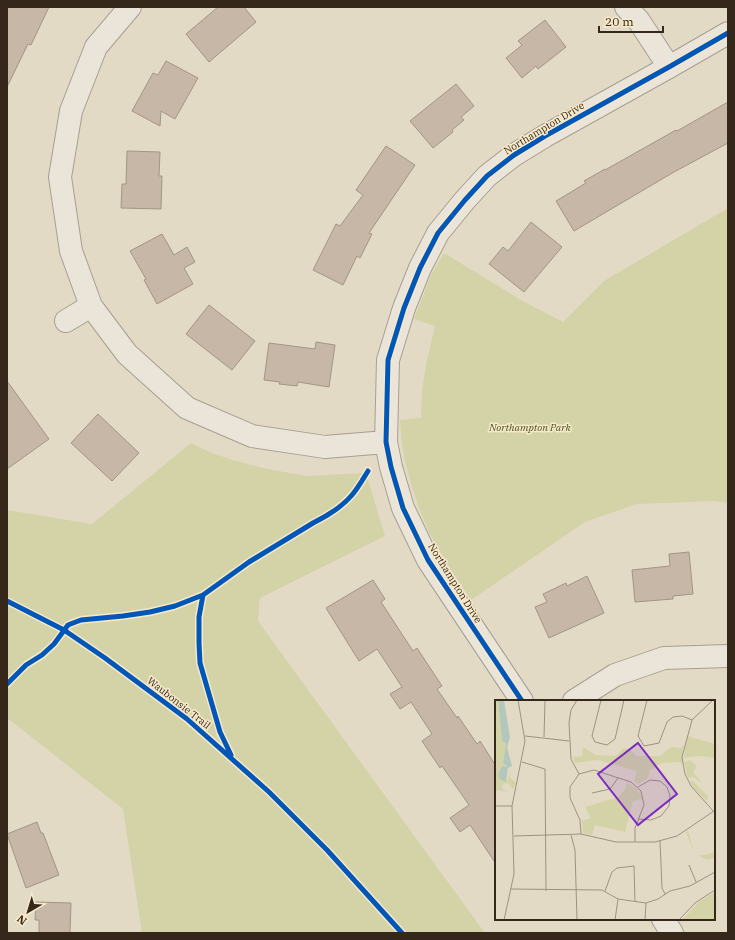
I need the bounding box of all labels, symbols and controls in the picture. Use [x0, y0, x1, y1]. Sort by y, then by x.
scale bar [599, 8, 663, 34]
text: 20 m [605, 14, 634, 29]
street label: Northampton Drive [501, 99, 587, 157]
park label: Northampton Park [488, 421, 572, 434]
street label: Northampton Drive [425, 541, 485, 625]
street label: Waubonsie Trail [145, 674, 213, 732]
inset map [495, 700, 715, 920]
north arrow [8, 892, 48, 932]
text: N [14, 912, 30, 928]

